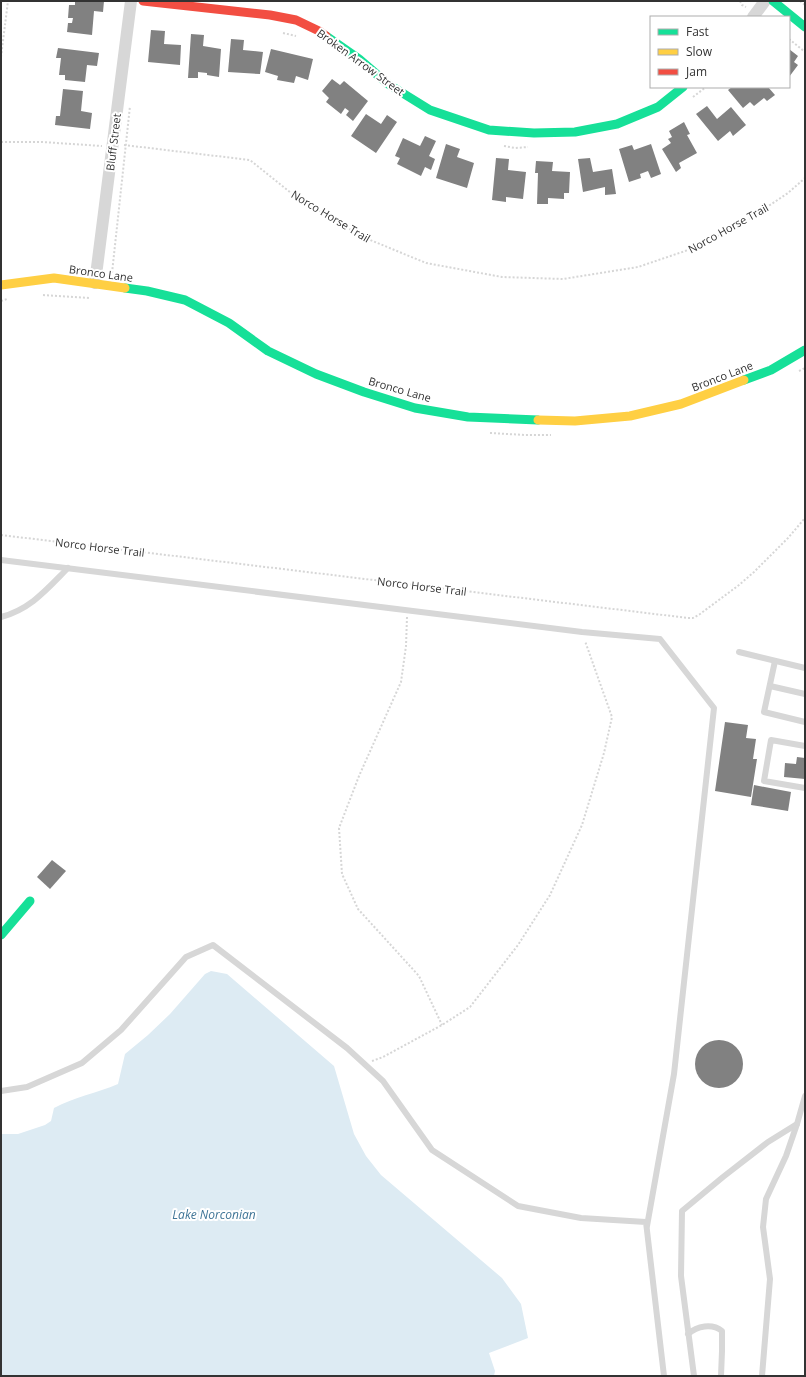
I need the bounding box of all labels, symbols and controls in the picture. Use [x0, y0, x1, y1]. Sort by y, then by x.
legend [650, 16, 790, 88]
text: Fast [686, 23, 709, 40]
street label: Broken Arrow Street [314, 25, 408, 99]
text: Slow [686, 43, 713, 60]
text: Jam [685, 63, 707, 80]
street label: Bluff Street [102, 112, 124, 172]
street label: Norco Horse Trail [289, 186, 373, 246]
street label: Norco Horse Trail [685, 200, 771, 256]
street label: Bronco Lane [68, 261, 134, 285]
street label: Bronco Lane [689, 357, 755, 395]
street label: Bronco Lane [367, 373, 433, 405]
street label: Norco Horse Trail [54, 534, 146, 560]
street label: Norco Horse Trail [376, 573, 468, 599]
water label: Lake Norconian [172, 1206, 256, 1223]

